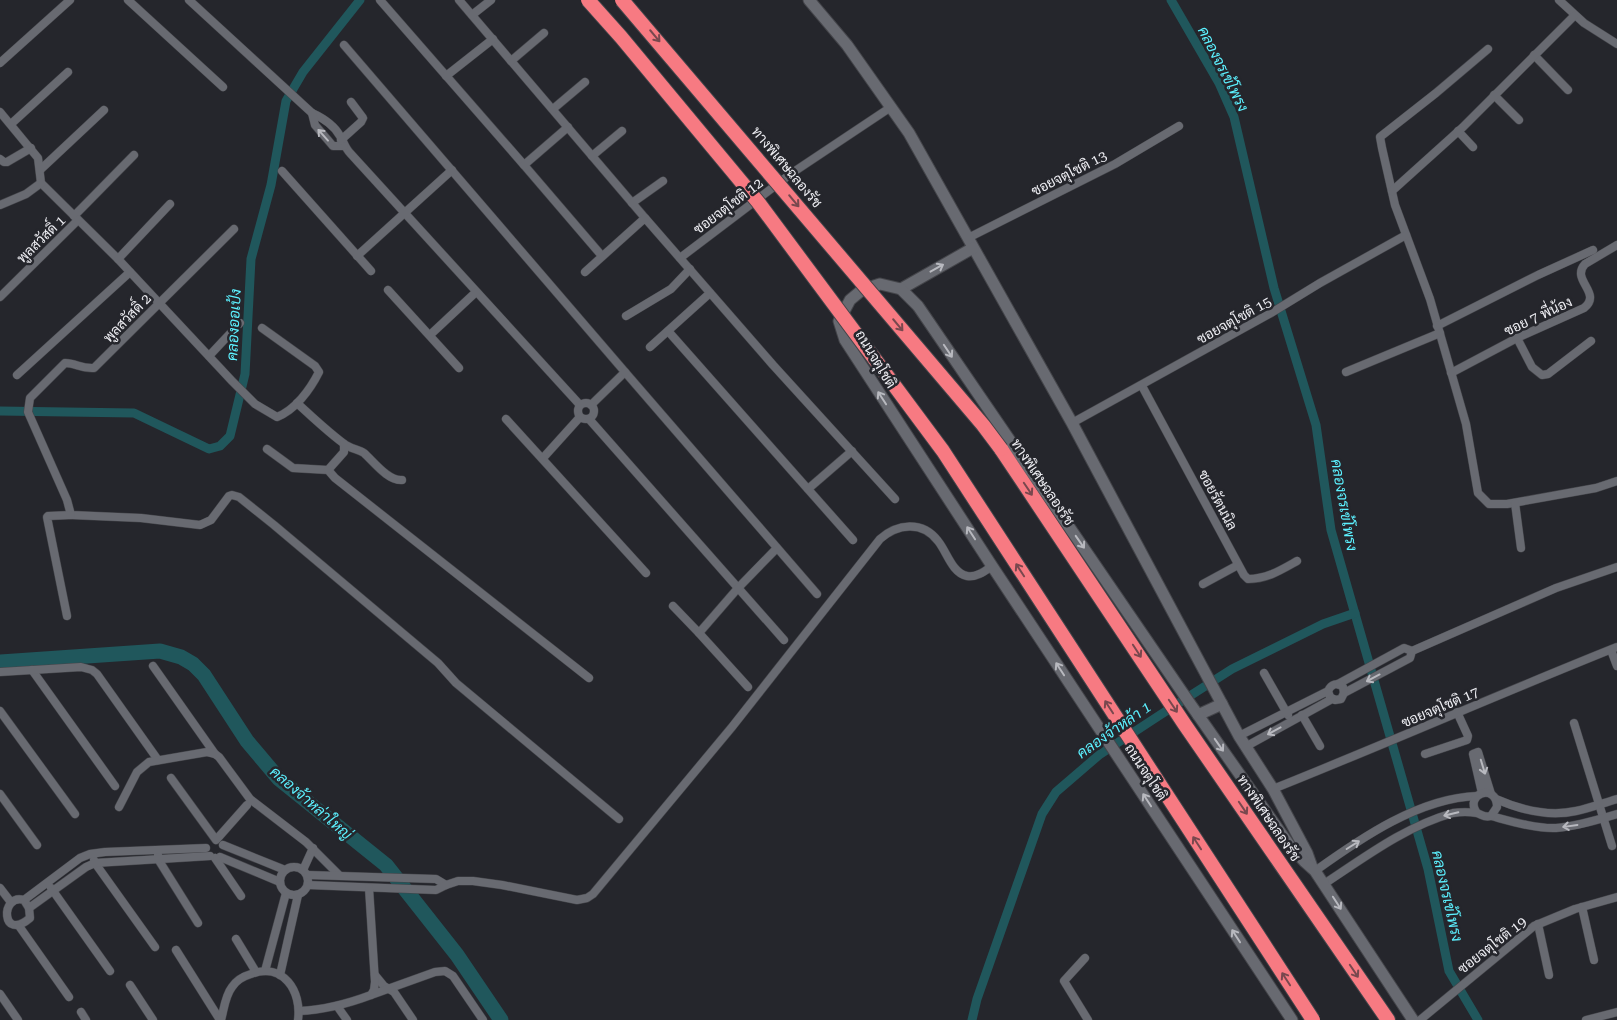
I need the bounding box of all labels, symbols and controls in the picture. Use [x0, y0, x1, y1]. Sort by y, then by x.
water label: คลองจรเข้โพรง [1194, 23, 1253, 115]
one-way arrow [649, 30, 660, 43]
street label: ทางพิเศษฉลองรัช [749, 123, 825, 211]
one-way arrow [317, 128, 329, 141]
street label: ซอยจตุโชติ 13 [1029, 147, 1110, 201]
street label: ซอยจตุโชติ 12 [690, 175, 767, 239]
one-way arrow [788, 194, 799, 207]
street label: พูลสวัสดิ์ 1 [10, 209, 70, 267]
one-way arrow [929, 263, 944, 273]
street label: พูลสวัสดิ์ 2 [97, 287, 156, 347]
water label: คลองออเป้ง [222, 288, 245, 362]
street label: ซอย 7 พี่น้อง [1500, 290, 1575, 339]
street label: ซอยจตุโชติ 15 [1194, 293, 1275, 349]
one-way arrow [893, 318, 904, 331]
street label: ถนนจตุโชติ [851, 327, 899, 392]
one-way arrow [943, 343, 953, 357]
one-way arrow [876, 391, 886, 405]
street label: ทางพิเศษฉลองรัช [1008, 436, 1078, 528]
water label: คลองจรเข้โพรง [1327, 457, 1362, 553]
street label: ซอยรัตนนิล [1195, 467, 1241, 533]
one-way arrow [1023, 482, 1033, 496]
one-way arrow [965, 527, 975, 541]
one-way arrow [1075, 535, 1085, 549]
one-way arrow [1015, 564, 1025, 578]
one-way arrow [1132, 643, 1142, 657]
one-way arrow [1055, 662, 1065, 676]
one-way arrow [1367, 673, 1381, 683]
street label: ซอยจตุโชติ 17 [1399, 683, 1482, 732]
water label: คลองจ้าหล้า 1 [1073, 697, 1155, 762]
one-way arrow [1168, 699, 1178, 713]
one-way arrow [1104, 700, 1114, 714]
one-way arrow [1267, 727, 1282, 736]
one-way arrow [1214, 738, 1224, 752]
street label: ถนนจตุโชติ [1120, 741, 1170, 805]
one-way arrow [1478, 759, 1488, 775]
water label: คลองจ้าหล่าใหญ่ [266, 762, 357, 844]
street label: ทางพิเศษฉลองรัช [1234, 772, 1304, 864]
one-way arrow [1142, 793, 1152, 807]
one-way arrow [1238, 801, 1248, 815]
one-way arrow [1443, 810, 1459, 819]
one-way arrow [1562, 821, 1578, 831]
one-way arrow [1192, 836, 1203, 850]
one-way arrow [1346, 839, 1360, 849]
water label: คลองจรเข้โพรง [1428, 848, 1467, 944]
one-way arrow [1331, 896, 1342, 910]
street label: ซอยจตุโชติ 19 [1455, 913, 1531, 978]
one-way arrow [1231, 929, 1241, 943]
one-way arrow [1349, 964, 1359, 978]
one-way arrow [1281, 972, 1291, 986]

